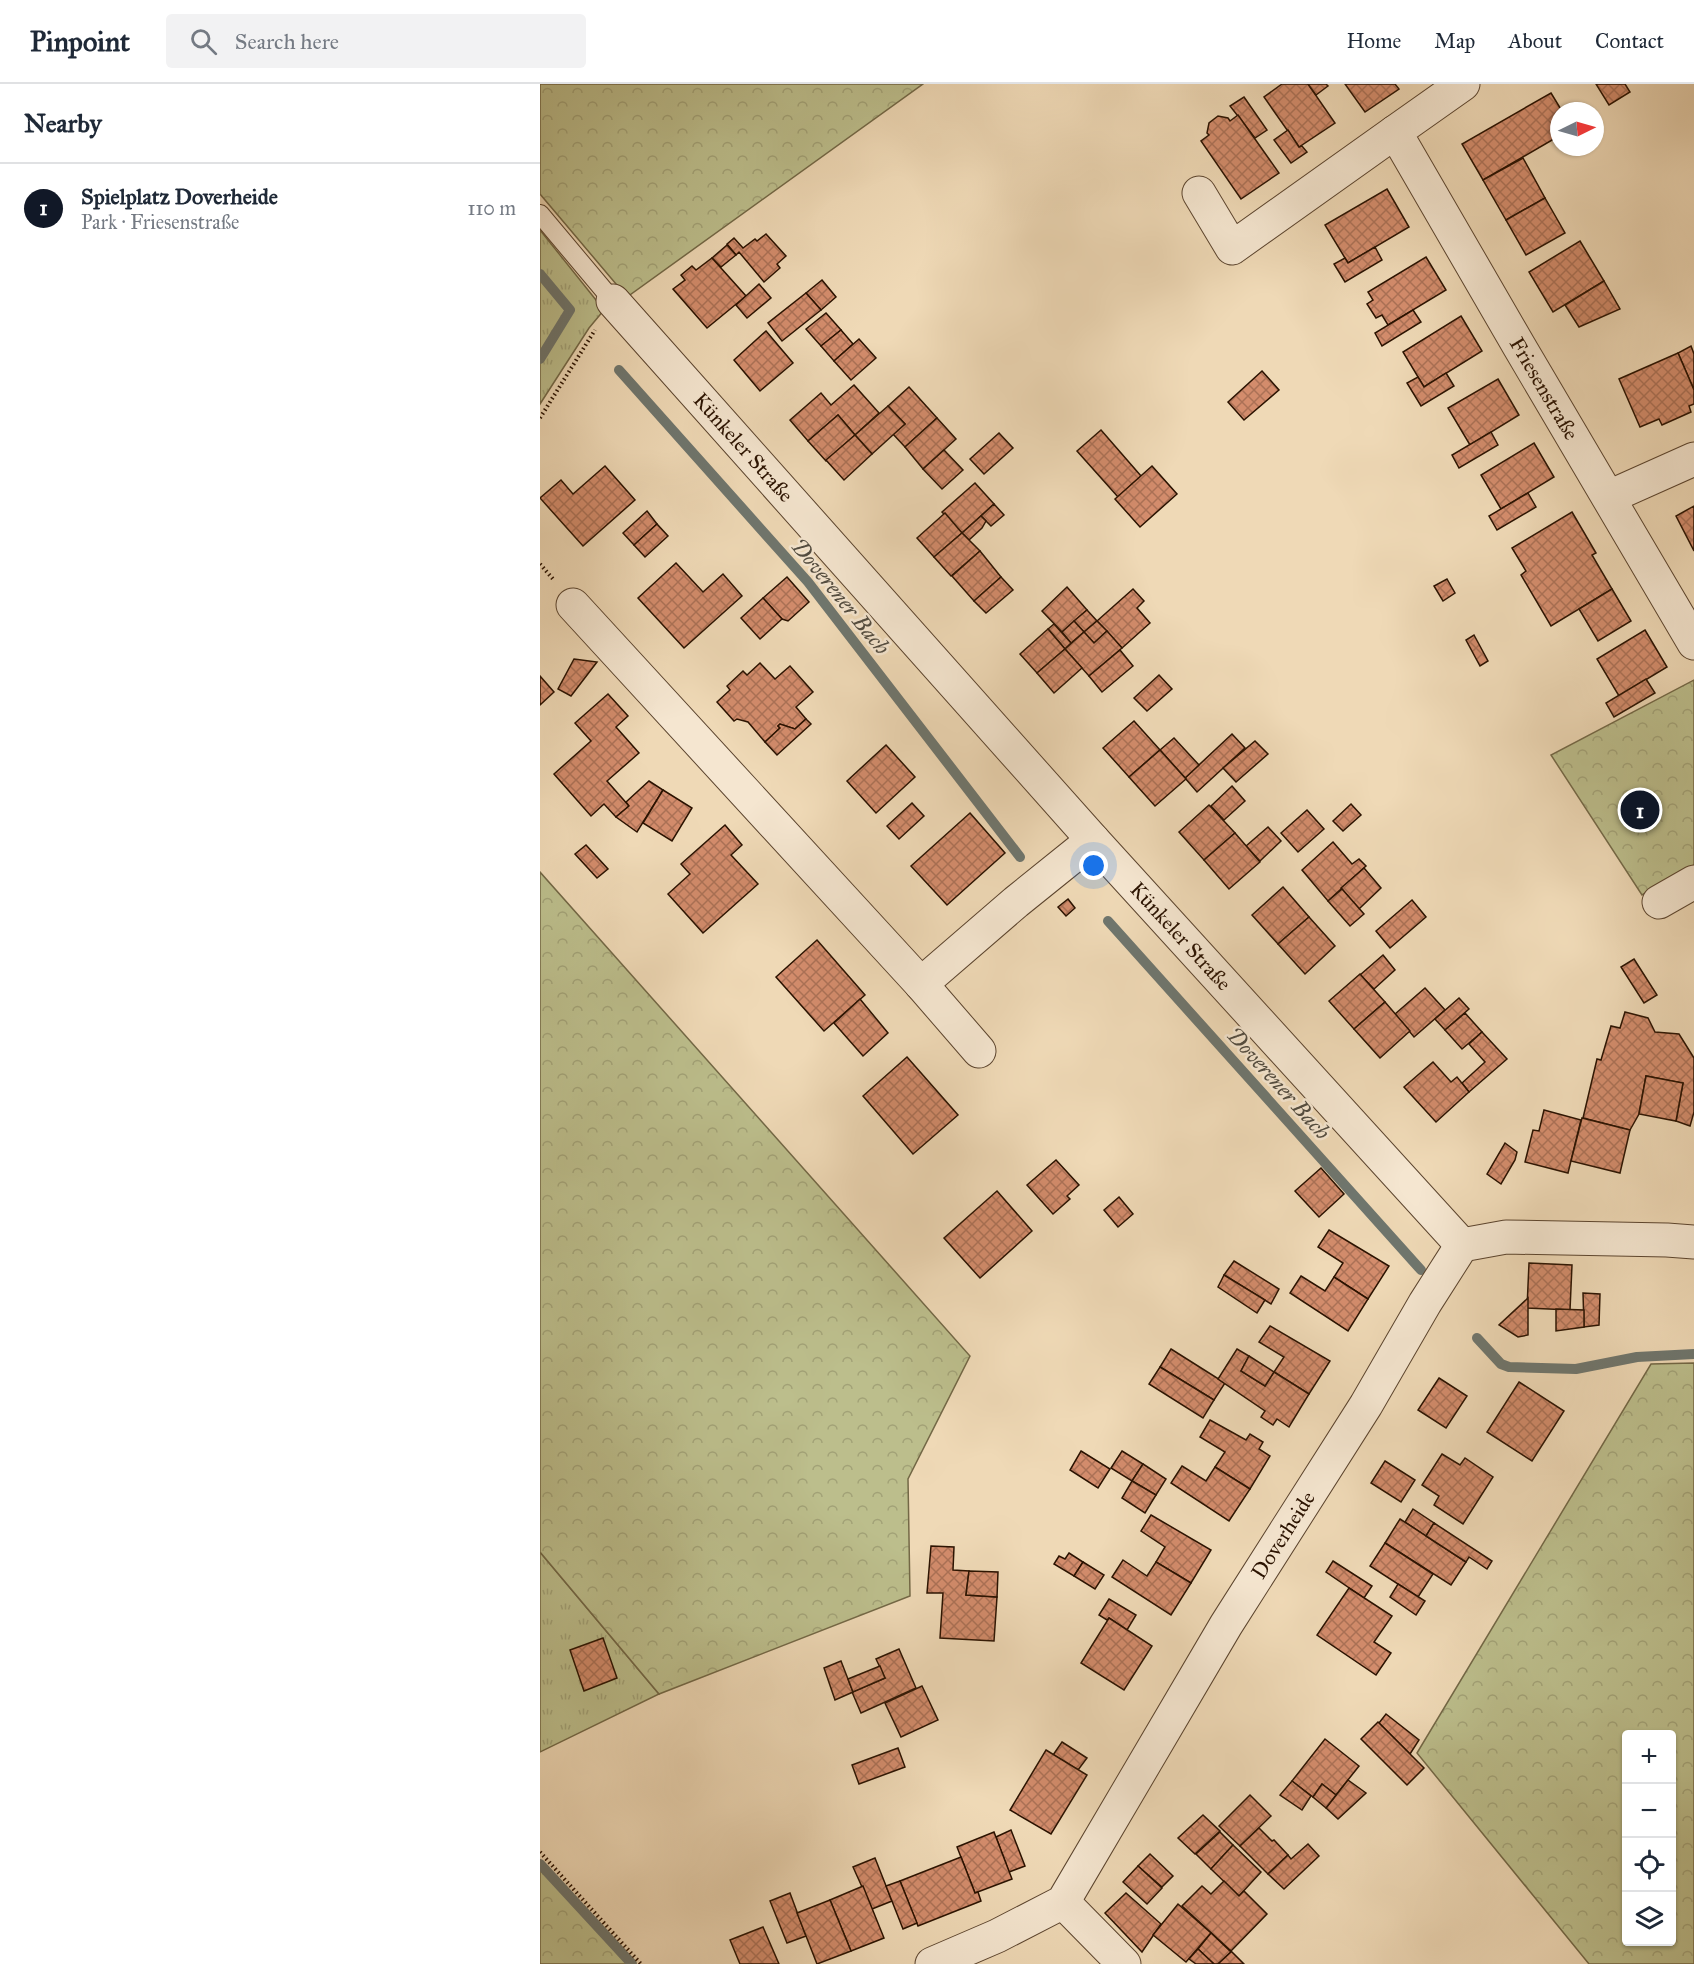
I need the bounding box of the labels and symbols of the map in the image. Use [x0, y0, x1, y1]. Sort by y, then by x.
north arrow [1550, 102, 1604, 156]
street label: Friesenstraße [1504, 333, 1585, 445]
street label: Künkeler Straße [688, 387, 799, 508]
water label: Doverener Bach [785, 533, 896, 660]
pin: 1 [1620, 788, 1660, 832]
your location [1079, 851, 1108, 880]
street label: Künkeler Straße [1125, 876, 1237, 996]
water label: Doverener Bach [1221, 1022, 1336, 1145]
street label: Doverheide [1246, 1486, 1321, 1584]

